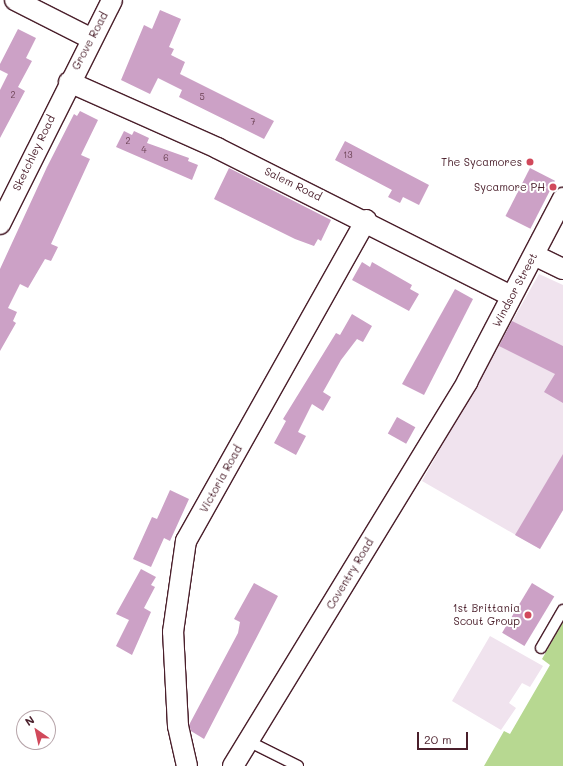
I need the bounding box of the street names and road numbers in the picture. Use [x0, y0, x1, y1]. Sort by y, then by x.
street label: Grove Road [69, 10, 111, 72]
street label: Sketchley Road [10, 113, 58, 193]
street label: Salem Road [262, 164, 324, 204]
street label: Windsor Street [490, 251, 540, 329]
street label: Victoria Road [197, 443, 245, 515]
street label: Coventry Road [324, 536, 376, 612]

